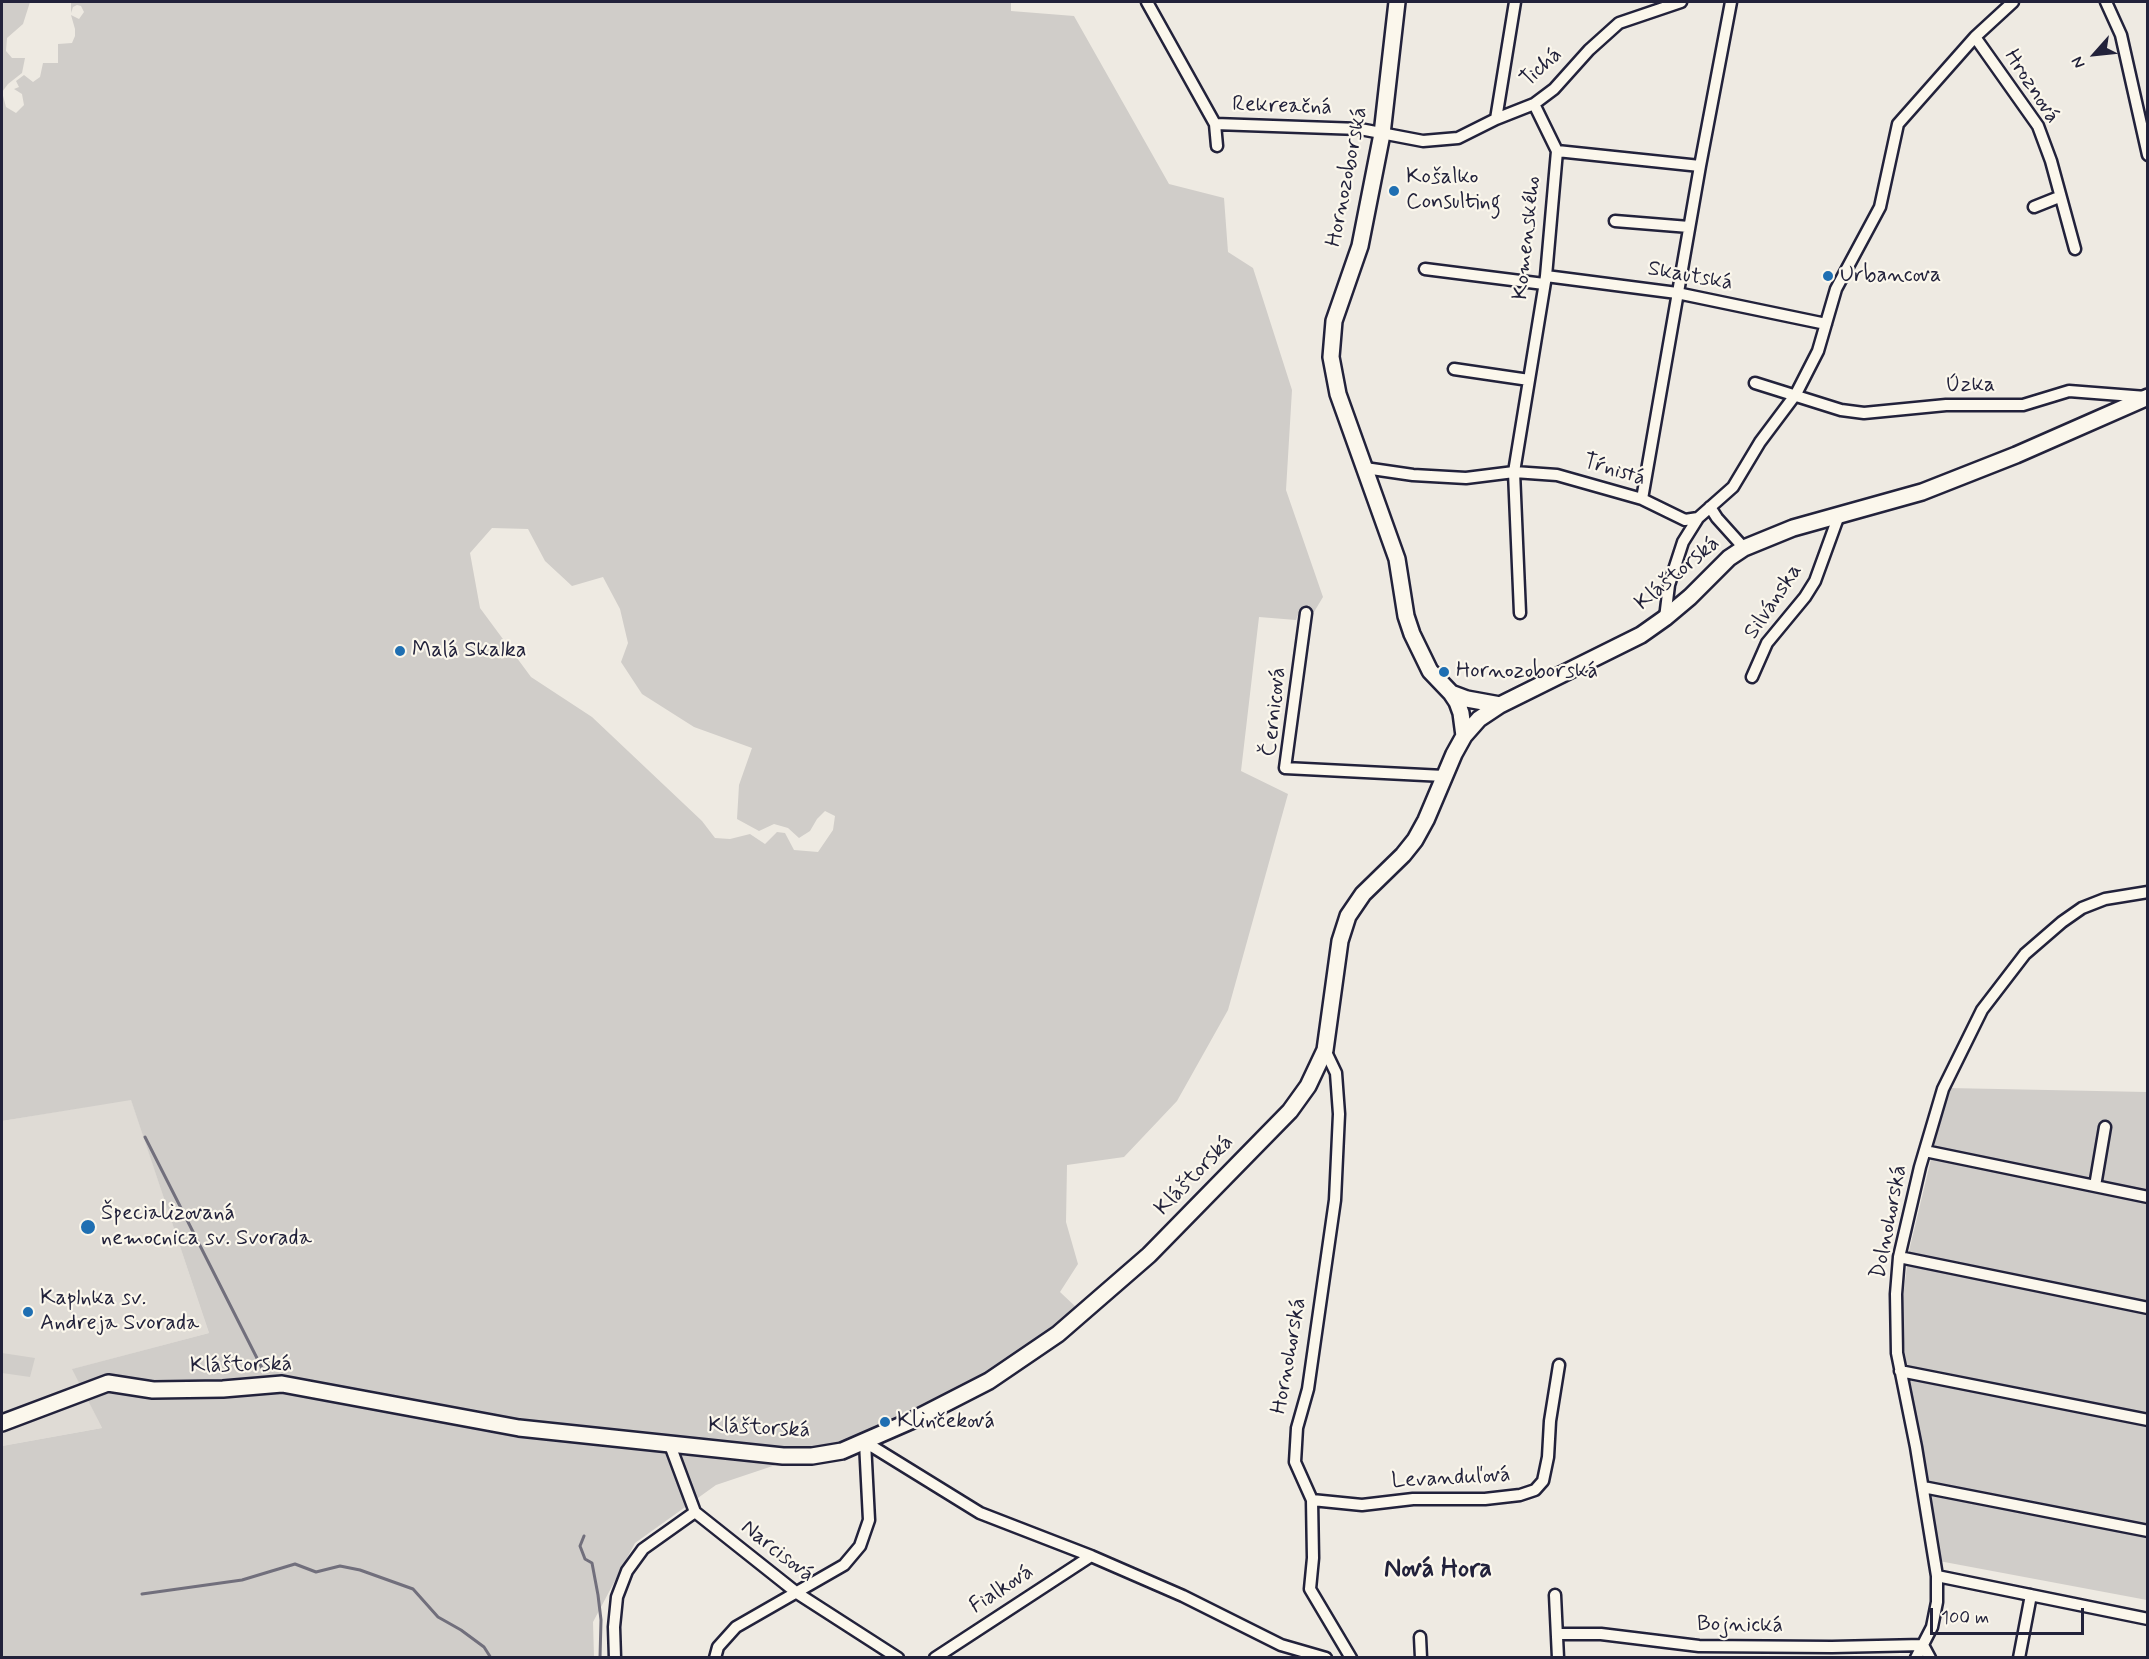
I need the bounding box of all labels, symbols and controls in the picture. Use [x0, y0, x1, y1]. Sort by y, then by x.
north arrow [2065, 24, 2125, 84]
street label: Tichá [1516, 42, 1568, 94]
street label: Hroznová [1997, 45, 2065, 129]
text: N [2067, 53, 2090, 72]
street label: Rekreačná [1232, 92, 1332, 122]
street label: Hornozoborská [1322, 105, 1374, 249]
place label: Košalko Consulting [1406, 165, 1501, 216]
street label: Komenského [1508, 175, 1548, 301]
marker: Košalko Consulting [1387, 184, 1401, 198]
street label: Skautská [1645, 257, 1735, 297]
place label: Urbancova [1840, 263, 1941, 289]
marker: Urbancova [1821, 269, 1835, 283]
street label: Úzka [1944, 372, 1996, 400]
street label: Tŕnistá [1580, 449, 1648, 493]
street label: Kláštorská [1630, 531, 1726, 617]
street label: Silvánska [1739, 559, 1809, 645]
place label: Malá Skalka [412, 638, 527, 664]
marker: Malá Skalka [393, 644, 407, 658]
place label: Hornozoborská [1456, 659, 1598, 685]
marker: Hornozoborská [1437, 665, 1451, 679]
street label: Černicová [1257, 666, 1293, 758]
street label: Kláštorská [1150, 1130, 1240, 1222]
street label: Dolnohorská [1866, 1163, 1914, 1281]
place label: Špecializovaná nemocnica sv. Svorada [101, 1201, 312, 1252]
marker: Špecializovaná nemocnica sv. Svorada [79, 1218, 97, 1236]
place label: Kaplnka sv. Andreja Svorada [40, 1286, 199, 1338]
street label: Hornohorská [1267, 1296, 1313, 1416]
marker: Kaplnka sv. Andreja Svorada [21, 1305, 35, 1319]
street label: Kláštorská [190, 1352, 292, 1380]
place label: Klinčeková [897, 1409, 995, 1435]
street label: Kláštorská [707, 1413, 811, 1445]
marker: Klinčeková [878, 1415, 892, 1429]
street label: Levanduľová [1391, 1463, 1511, 1495]
street label: Narcisová [735, 1515, 819, 1589]
district label: Nová Hora [1384, 1555, 1492, 1587]
street label: Fialková [965, 1560, 1039, 1620]
scale bar [1933, 1596, 2088, 1634]
text: 100 m [1941, 1606, 1989, 1630]
street label: Bojnická [1697, 1612, 1783, 1640]

